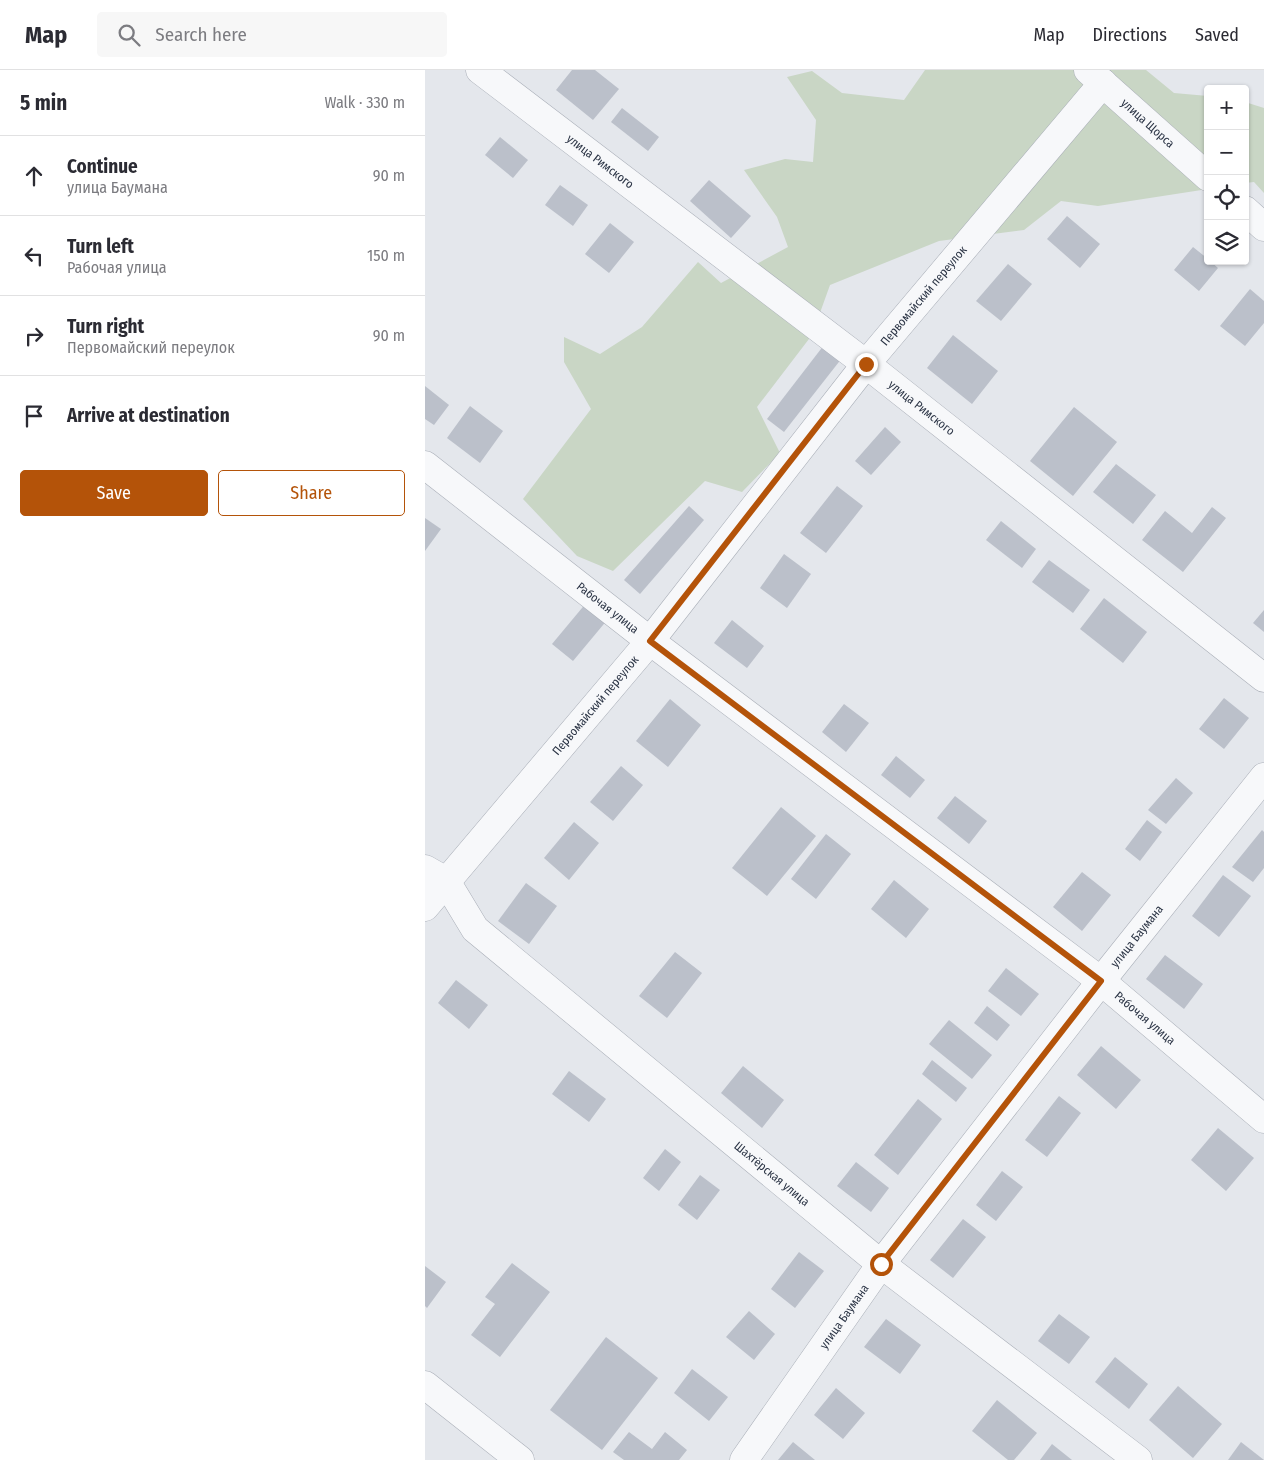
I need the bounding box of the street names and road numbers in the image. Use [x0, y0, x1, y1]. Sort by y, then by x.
street label: улица Щорса [1118, 96, 1177, 151]
street label: улица Римского [564, 132, 636, 191]
street label: Первомайский переулок [878, 243, 970, 348]
street label: улица Римского [886, 377, 957, 438]
street label: Рабочая улица [574, 579, 642, 637]
street label: Первомайский переулок [549, 653, 642, 758]
street label: улица Баумана [1108, 902, 1166, 970]
street label: Рабочая улица [1112, 989, 1178, 1048]
street label: Шахтёрская улица [731, 1139, 812, 1209]
street label: улица Баумана [817, 1281, 872, 1352]

